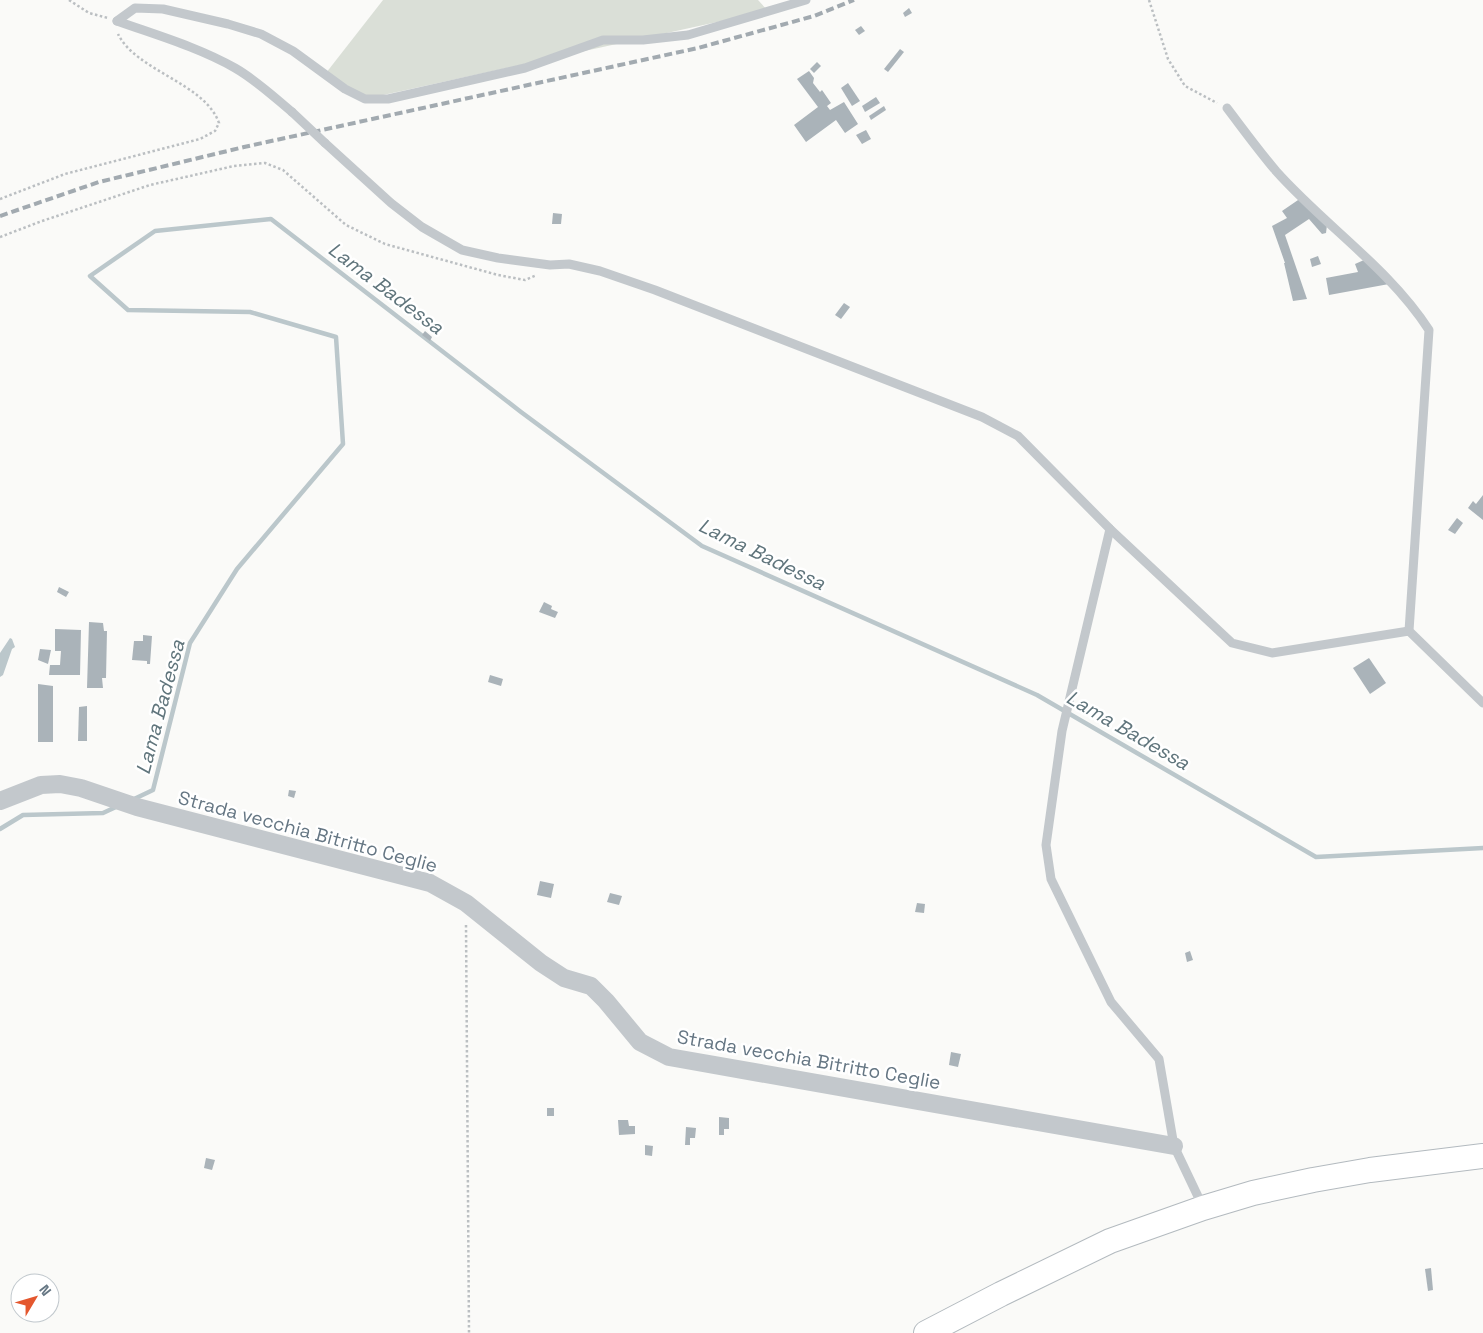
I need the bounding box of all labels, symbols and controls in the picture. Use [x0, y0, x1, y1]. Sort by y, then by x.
water label: Lama Badessa [323, 236, 449, 340]
water label: Lama Badessa [694, 512, 830, 596]
water label: Lama Badessa [130, 637, 191, 777]
water label: Lama Badessa [1062, 684, 1195, 776]
street label: Strada vecchia Bitritto Ceglie [176, 785, 440, 878]
street label: Strada vecchia Bitritto Ceglie [675, 1024, 943, 1095]
north arrow [10, 1273, 60, 1323]
text: N [35, 1281, 55, 1299]

